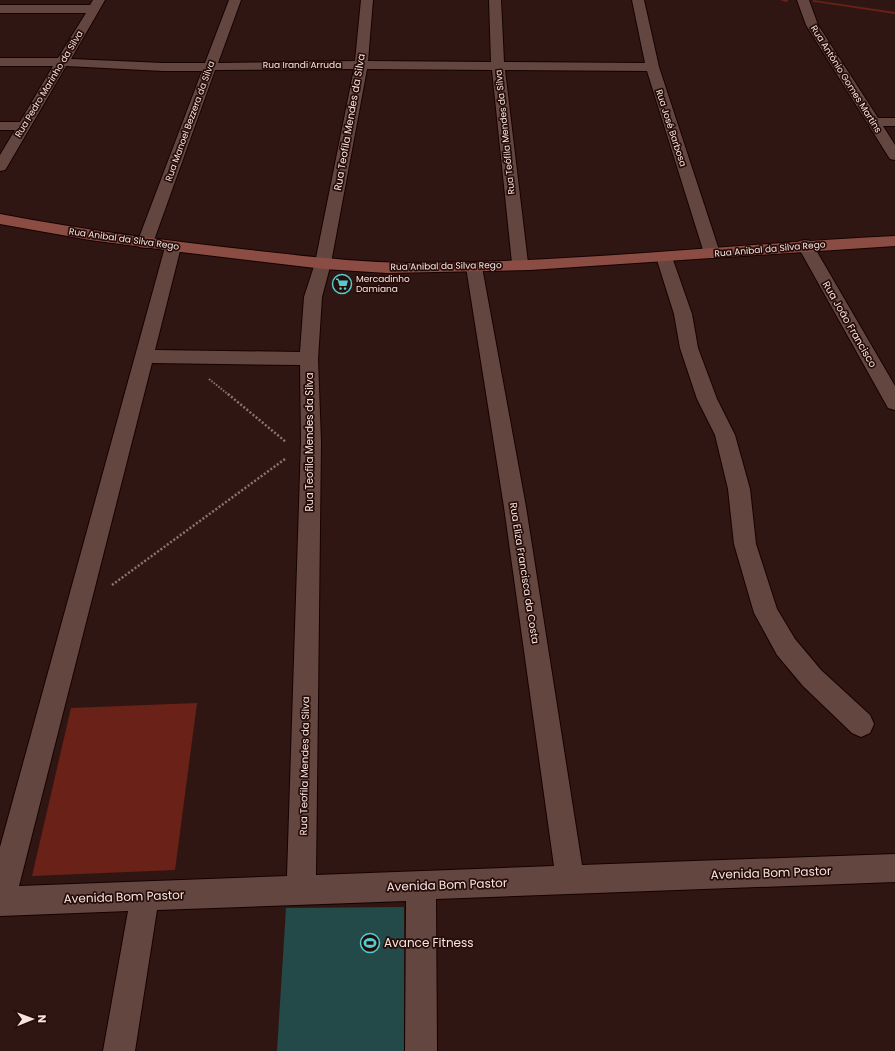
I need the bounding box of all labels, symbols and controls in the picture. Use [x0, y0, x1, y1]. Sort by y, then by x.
street label: Rua Antônio Gomes Martins [808, 23, 884, 135]
street label: Rua Pedro Marinho da Silva [12, 28, 86, 140]
street label: Rua Teofila Mendes da Silva [330, 52, 369, 192]
street label: Rua Manoel Bezzera da Silva [163, 59, 217, 183]
street label: Rua Irandi Arruda [263, 59, 341, 71]
street label: Rua Teófila Mendes da Silva [492, 69, 518, 195]
street label: Rua José Barbosa [653, 88, 689, 168]
street label: Rua Anibal da Silva Rego [68, 225, 180, 253]
street label: Rua Anibal da Silva Rego [714, 238, 826, 260]
street label: Rua Anibal da Silva Rego [390, 259, 502, 273]
supermarket icon: Mercadinho Damiana [331, 273, 353, 295]
place label: Mercadinho Damiana [356, 273, 410, 295]
street label: Rua João Francisco [819, 278, 880, 370]
street label: Rua Teofila Mendes da Silva [302, 373, 317, 511]
street label: Rua Eliza Francisca da Costa [506, 501, 543, 645]
street label: Rua Teofila Mendes da Silva [296, 696, 313, 836]
street label: Avenida Bom Pastor [710, 862, 832, 883]
street label: Avenida Bom Pastor [386, 874, 508, 895]
street label: Avenida Bom Pastor [63, 886, 185, 907]
sports icon: Avance Fitness [359, 932, 381, 954]
place label: Avance Fitness [384, 934, 474, 951]
north arrow [12, 999, 52, 1039]
text: N [34, 1015, 50, 1023]

